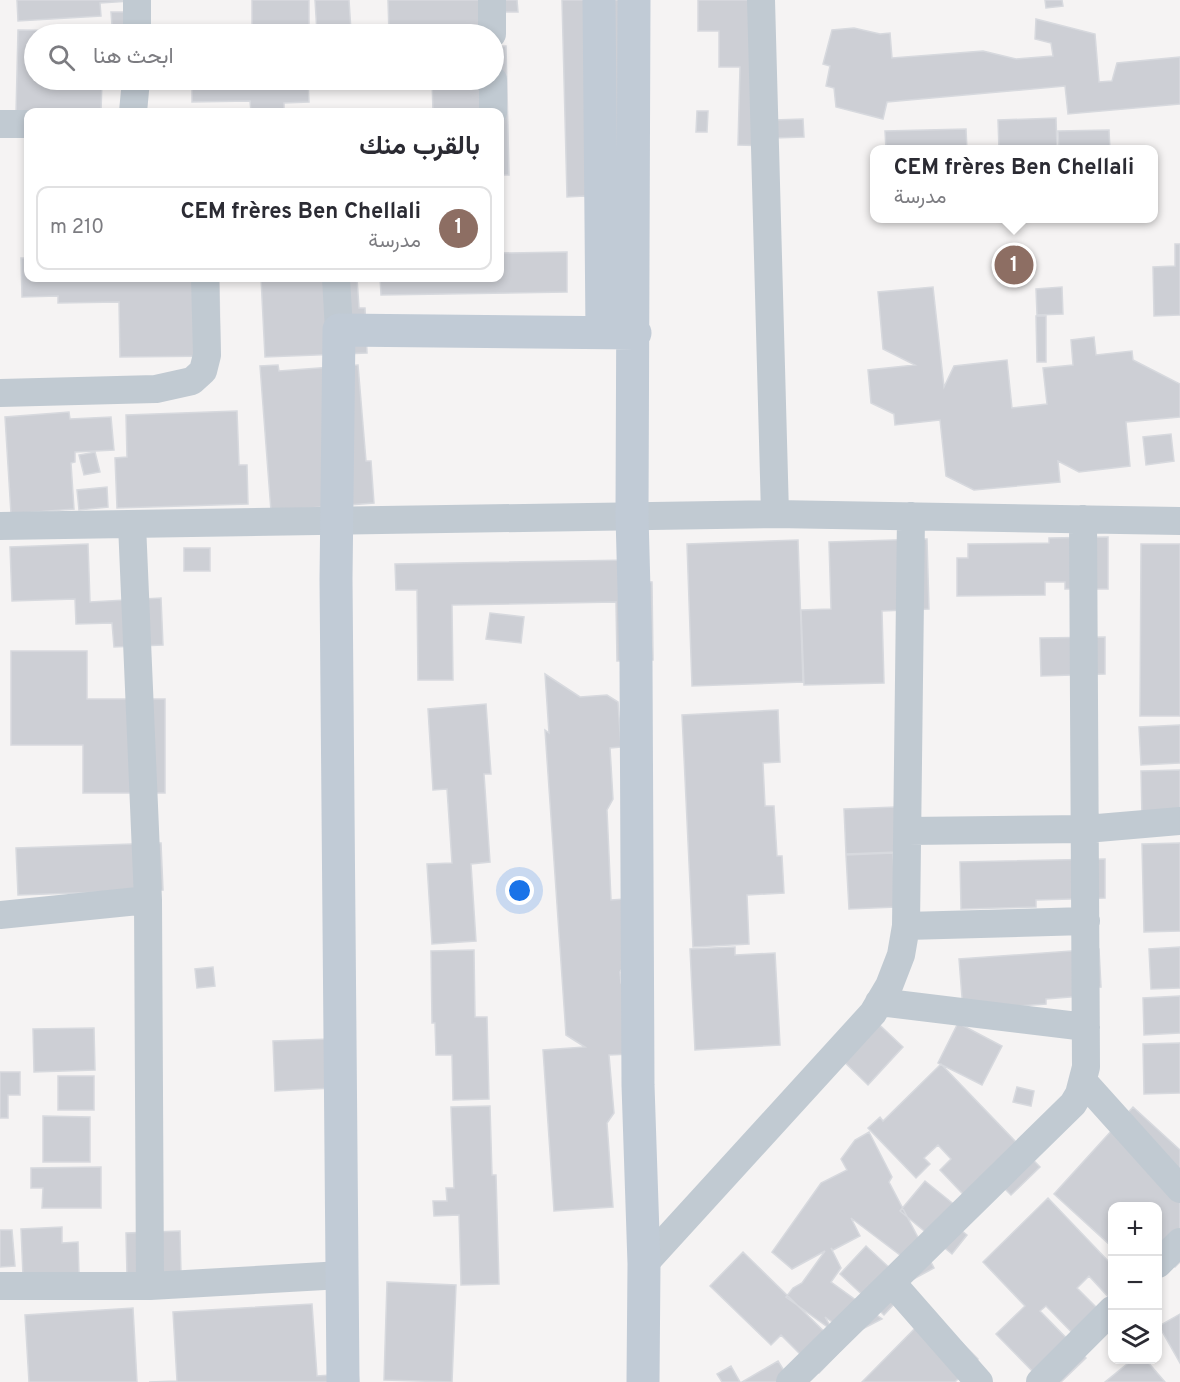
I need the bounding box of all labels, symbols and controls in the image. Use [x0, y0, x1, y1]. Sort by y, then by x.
search box [24, 24, 504, 90]
icon: search [45, 41, 78, 74]
text: ابحث هنا [93, 44, 174, 71]
text: بالقرب منك [359, 131, 480, 164]
popup [870, 145, 1158, 223]
text: CEM frères Ben Chellali [894, 155, 1134, 182]
text: مدرسة [894, 185, 947, 211]
text: CEM frères Ben Chellali [181, 199, 421, 226]
text: 210 m [50, 215, 104, 241]
text: 1 [455, 215, 463, 241]
text: مدرسة [368, 229, 421, 255]
pin: 1 [994, 242, 1034, 288]
your location [505, 876, 534, 905]
map controls [1108, 1202, 1162, 1364]
button: + [1108, 1202, 1162, 1256]
button: − [1108, 1256, 1162, 1310]
button: layers [1108, 1310, 1162, 1364]

